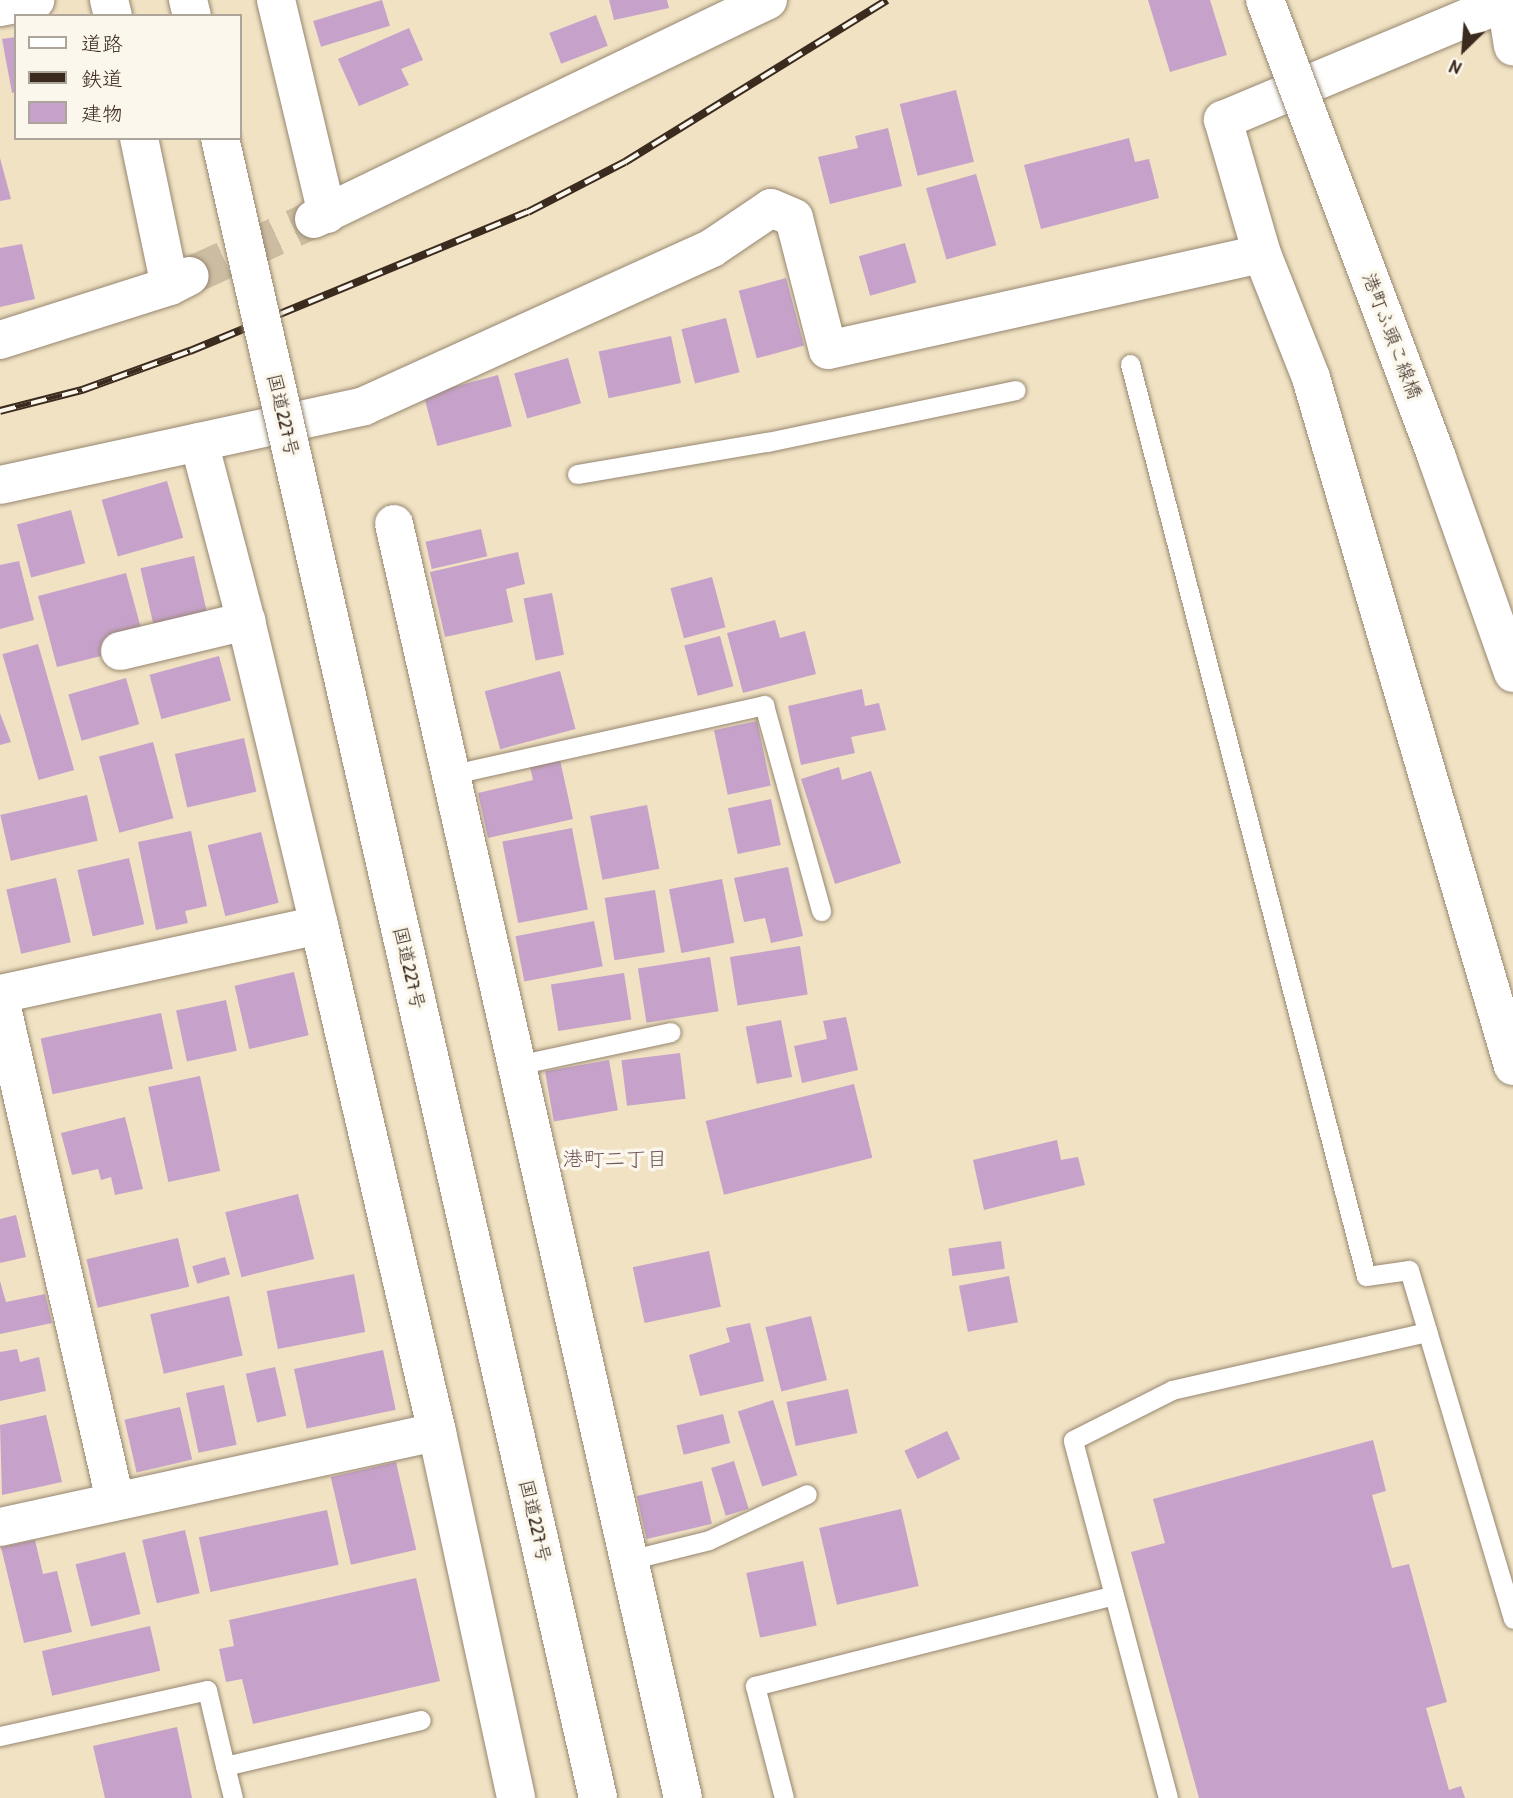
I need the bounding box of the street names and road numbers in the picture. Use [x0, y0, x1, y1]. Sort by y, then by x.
street label: 港町ふ頭こ線橋 [1358, 270, 1426, 402]
street label: 国道227号 [262, 371, 304, 459]
street label: 国道227号 [388, 924, 430, 1012]
street label: 国道227号 [514, 1477, 556, 1565]

